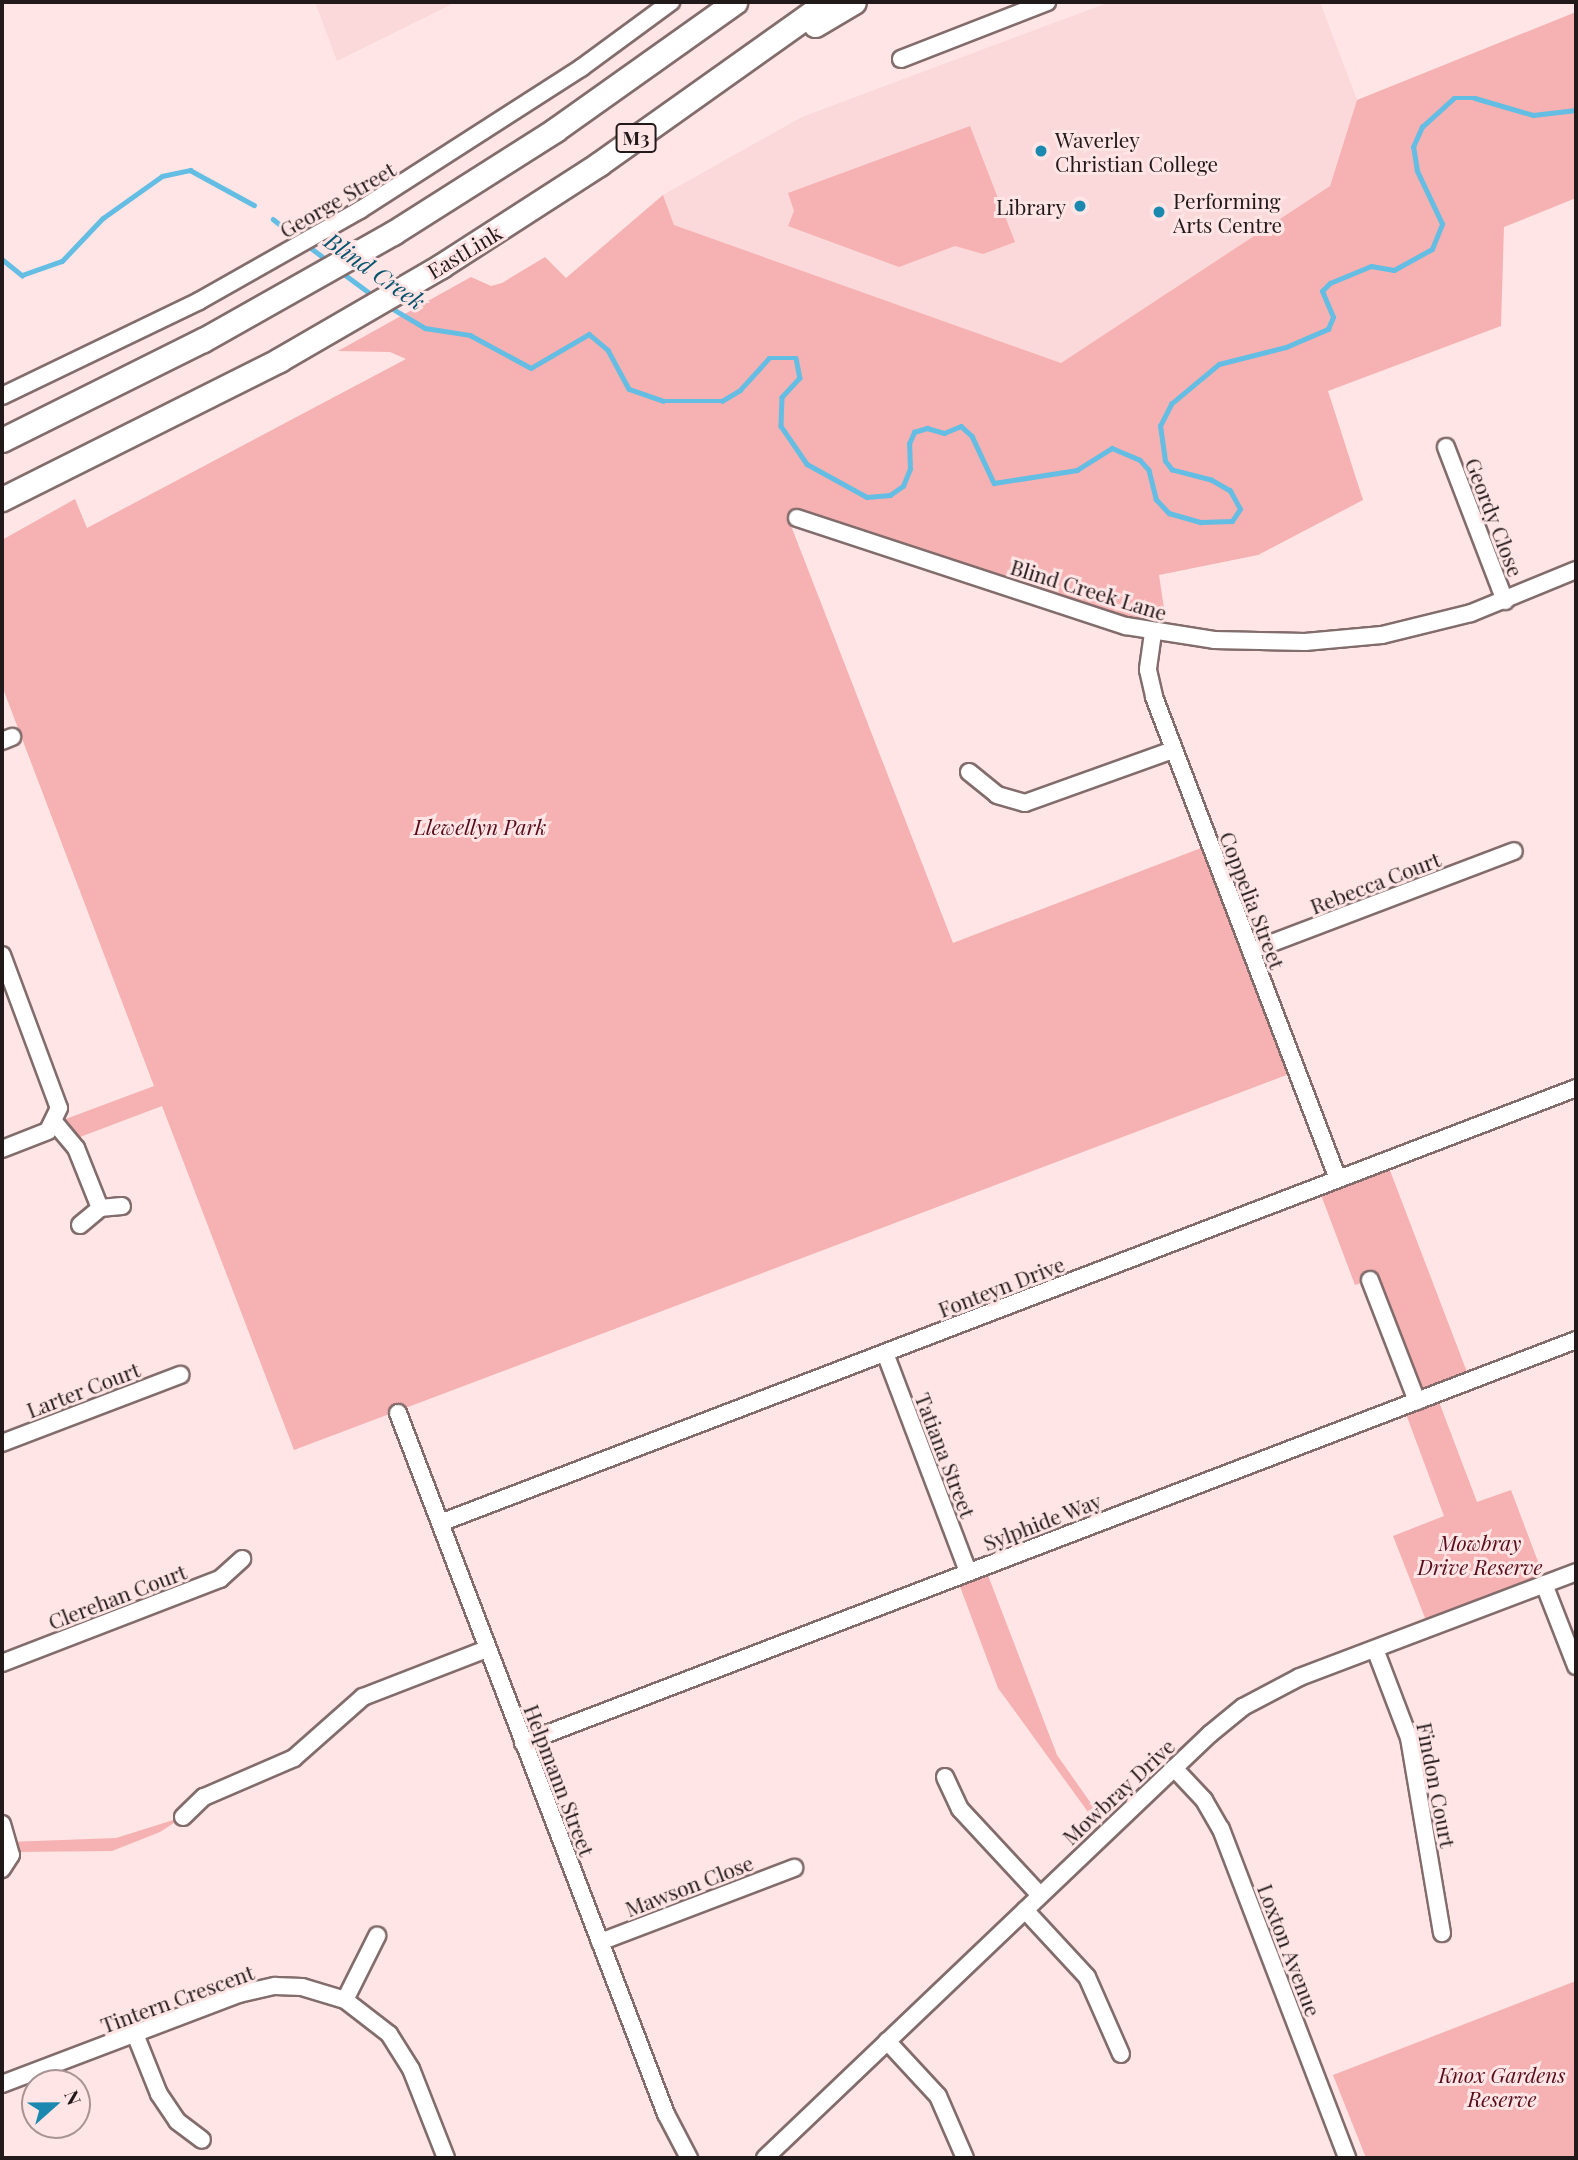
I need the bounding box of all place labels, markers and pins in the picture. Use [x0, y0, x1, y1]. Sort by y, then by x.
place label: Waverley Christian College [1055, 126, 1218, 176]
marker: Waverley Christian College [1033, 143, 1049, 159]
place label: Performing Arts Centre [1173, 187, 1282, 237]
place label: Library [996, 193, 1066, 219]
marker: Library [1072, 198, 1088, 214]
marker: Performing Arts Centre [1151, 204, 1167, 220]

